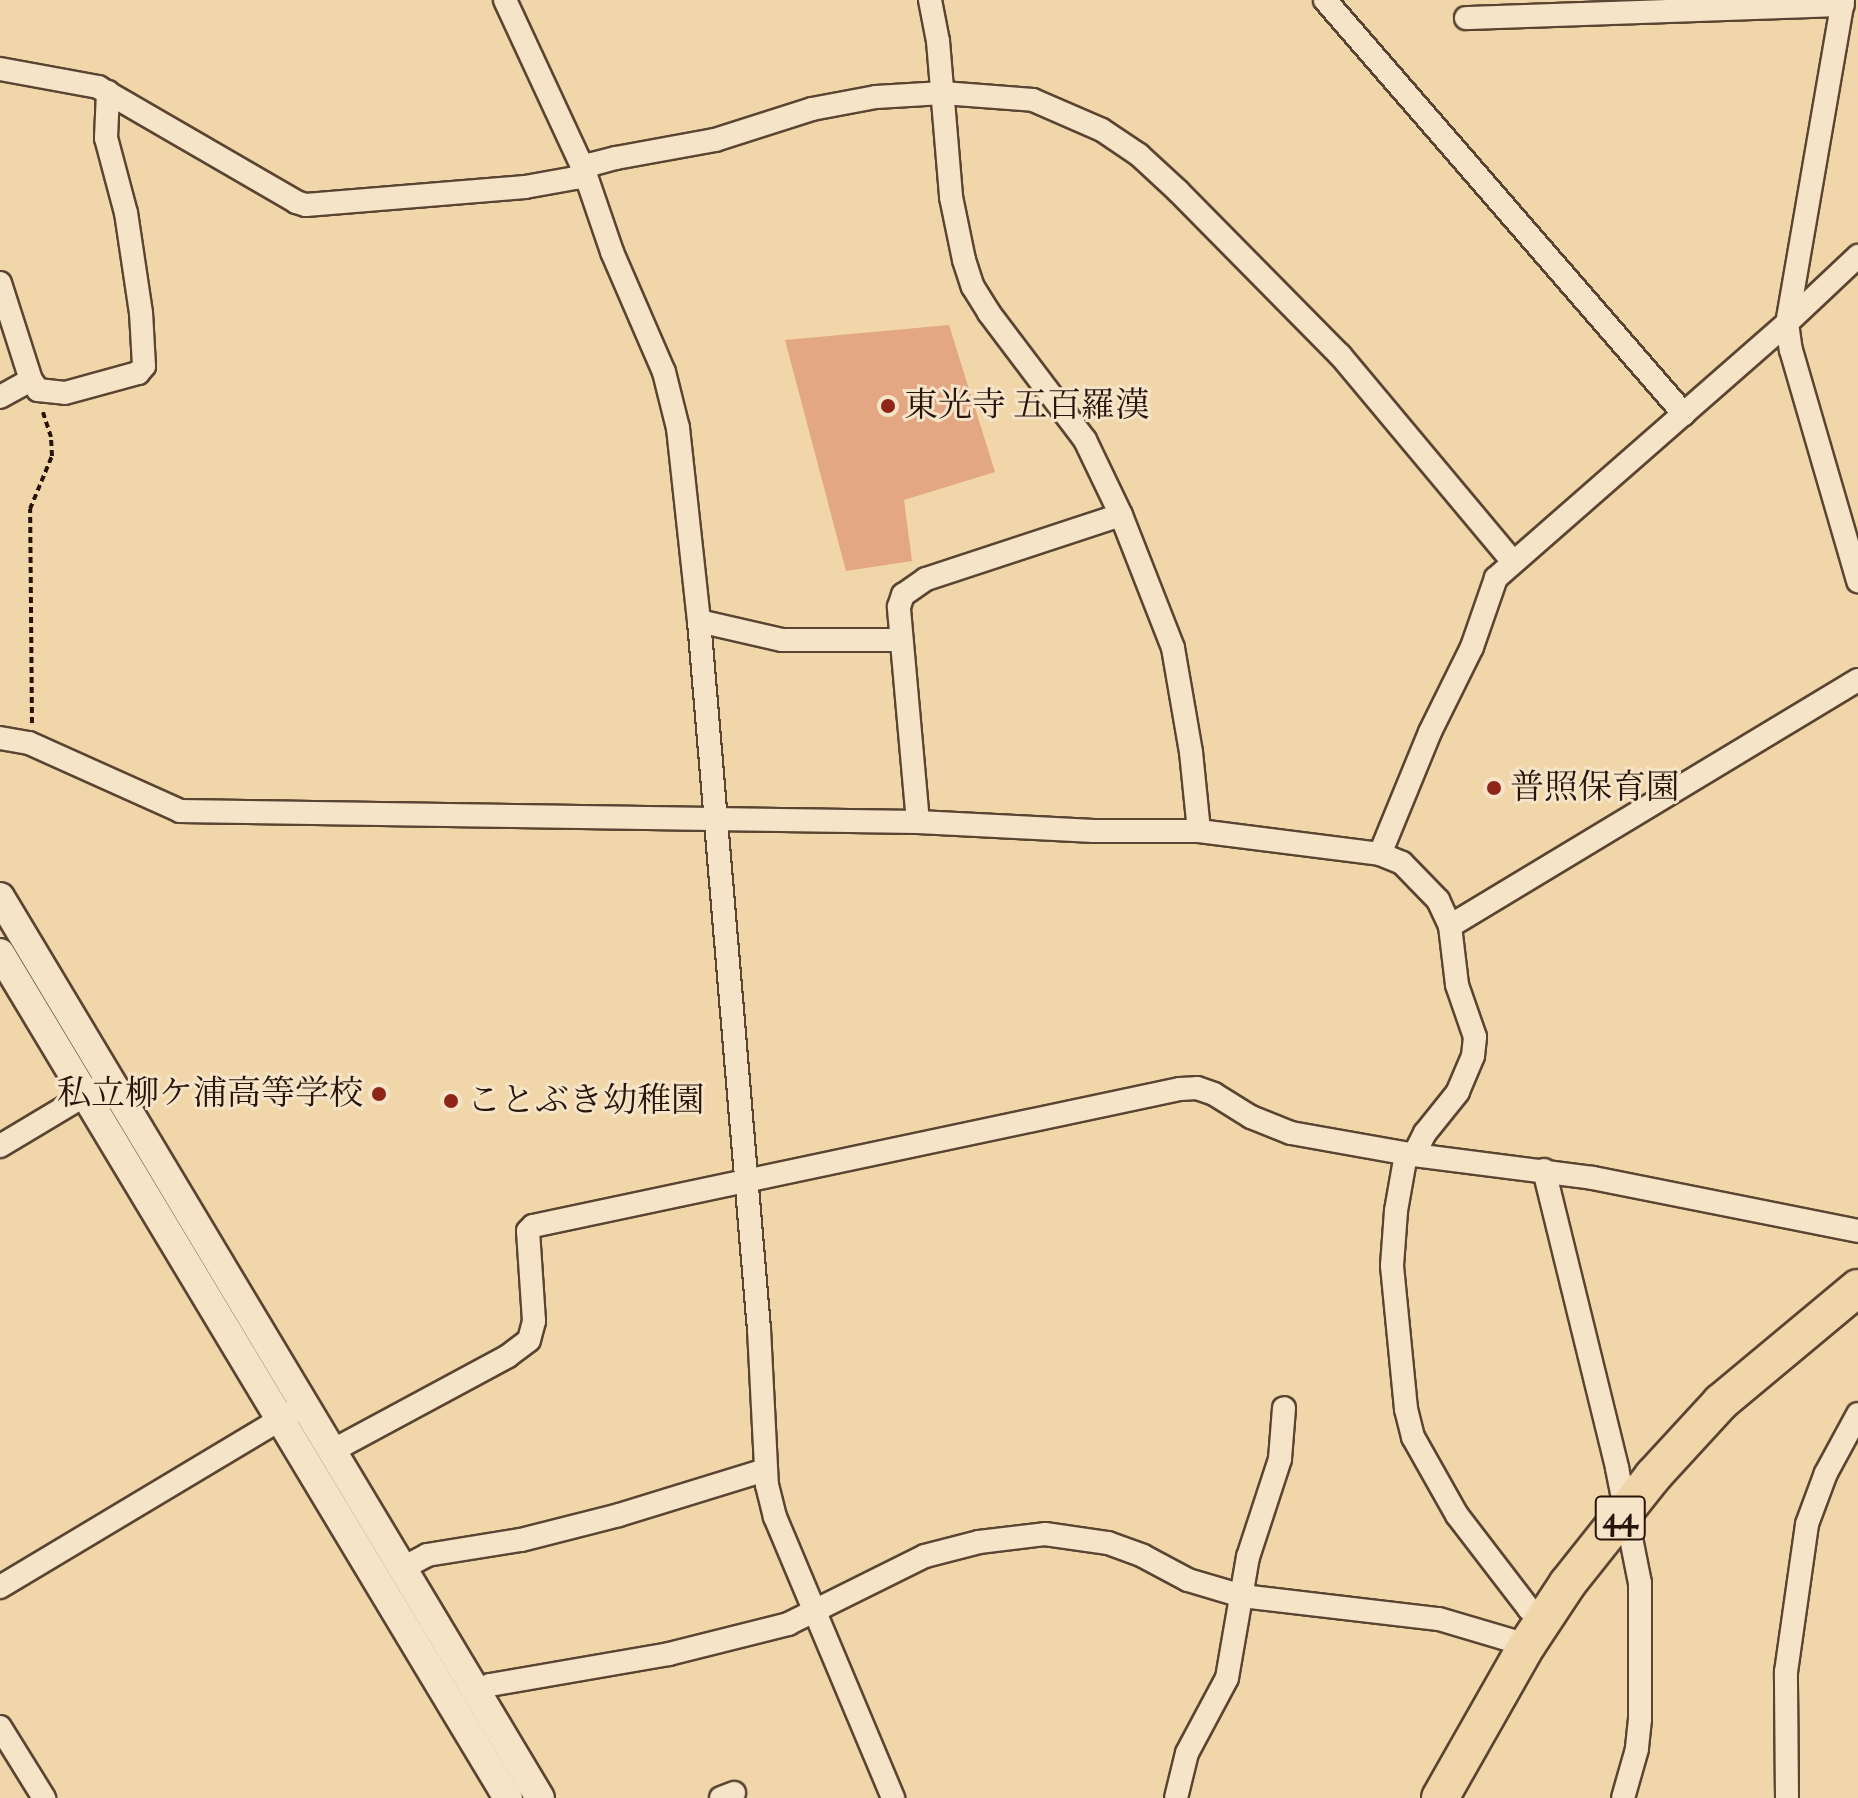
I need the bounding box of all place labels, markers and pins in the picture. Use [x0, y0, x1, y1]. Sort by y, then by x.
place label: 東光寺 五百羅漢 [904, 386, 1149, 426]
marker: 東光寺 五百羅漢 [879, 397, 897, 415]
place label: 普照保育園 [1510, 768, 1680, 808]
marker: 普照保育園 [1485, 779, 1503, 797]
place label: 私立柳ケ浦高等学校 [57, 1074, 363, 1114]
place label: ことぶき幼稚園 [467, 1081, 705, 1121]
marker: 私立柳ケ浦高等学校 [370, 1085, 388, 1103]
marker: ことぶき幼稚園 [442, 1092, 460, 1110]

